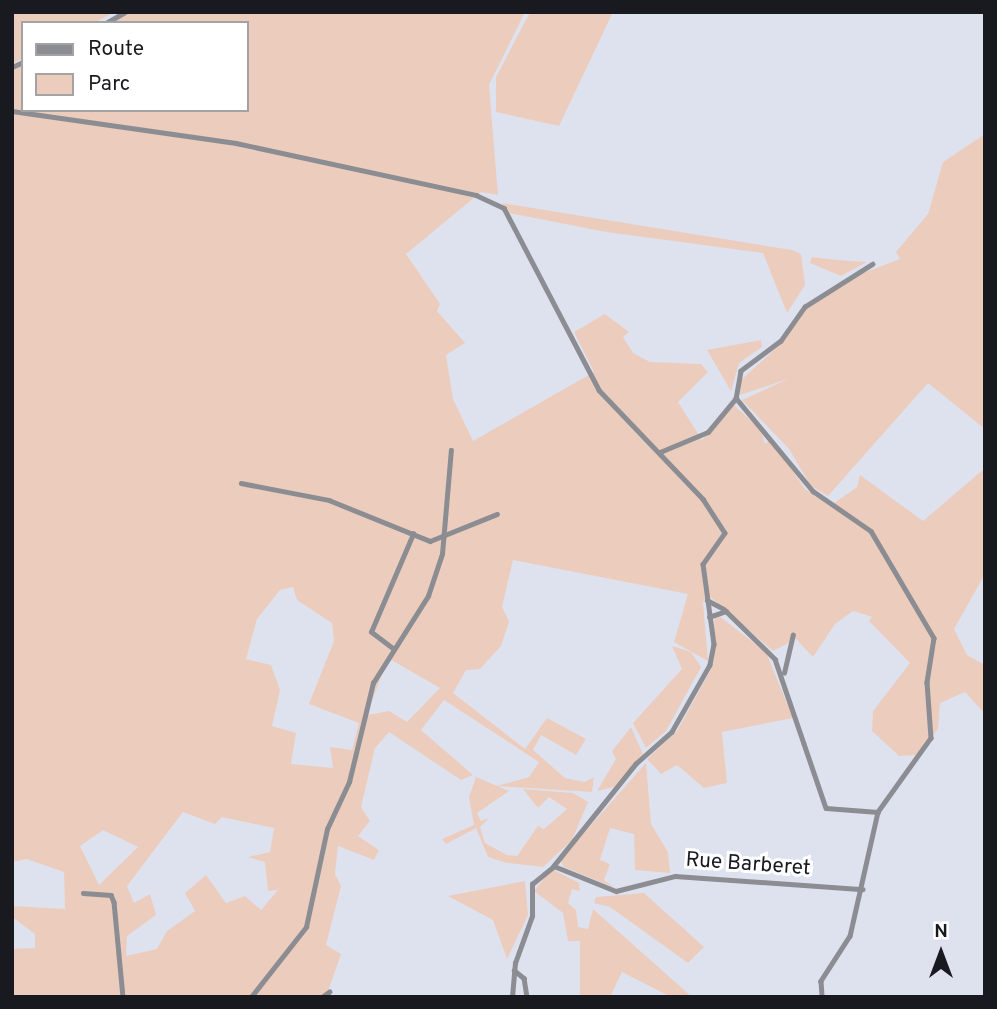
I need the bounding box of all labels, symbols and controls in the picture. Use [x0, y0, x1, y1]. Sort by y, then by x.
legend [21, 21, 248, 112]
text: Route [88, 36, 144, 63]
text: Parc [88, 71, 130, 98]
street label: Rue Barberet [685, 848, 811, 882]
north arrow [906, 918, 976, 988]
text: N [934, 920, 948, 944]

